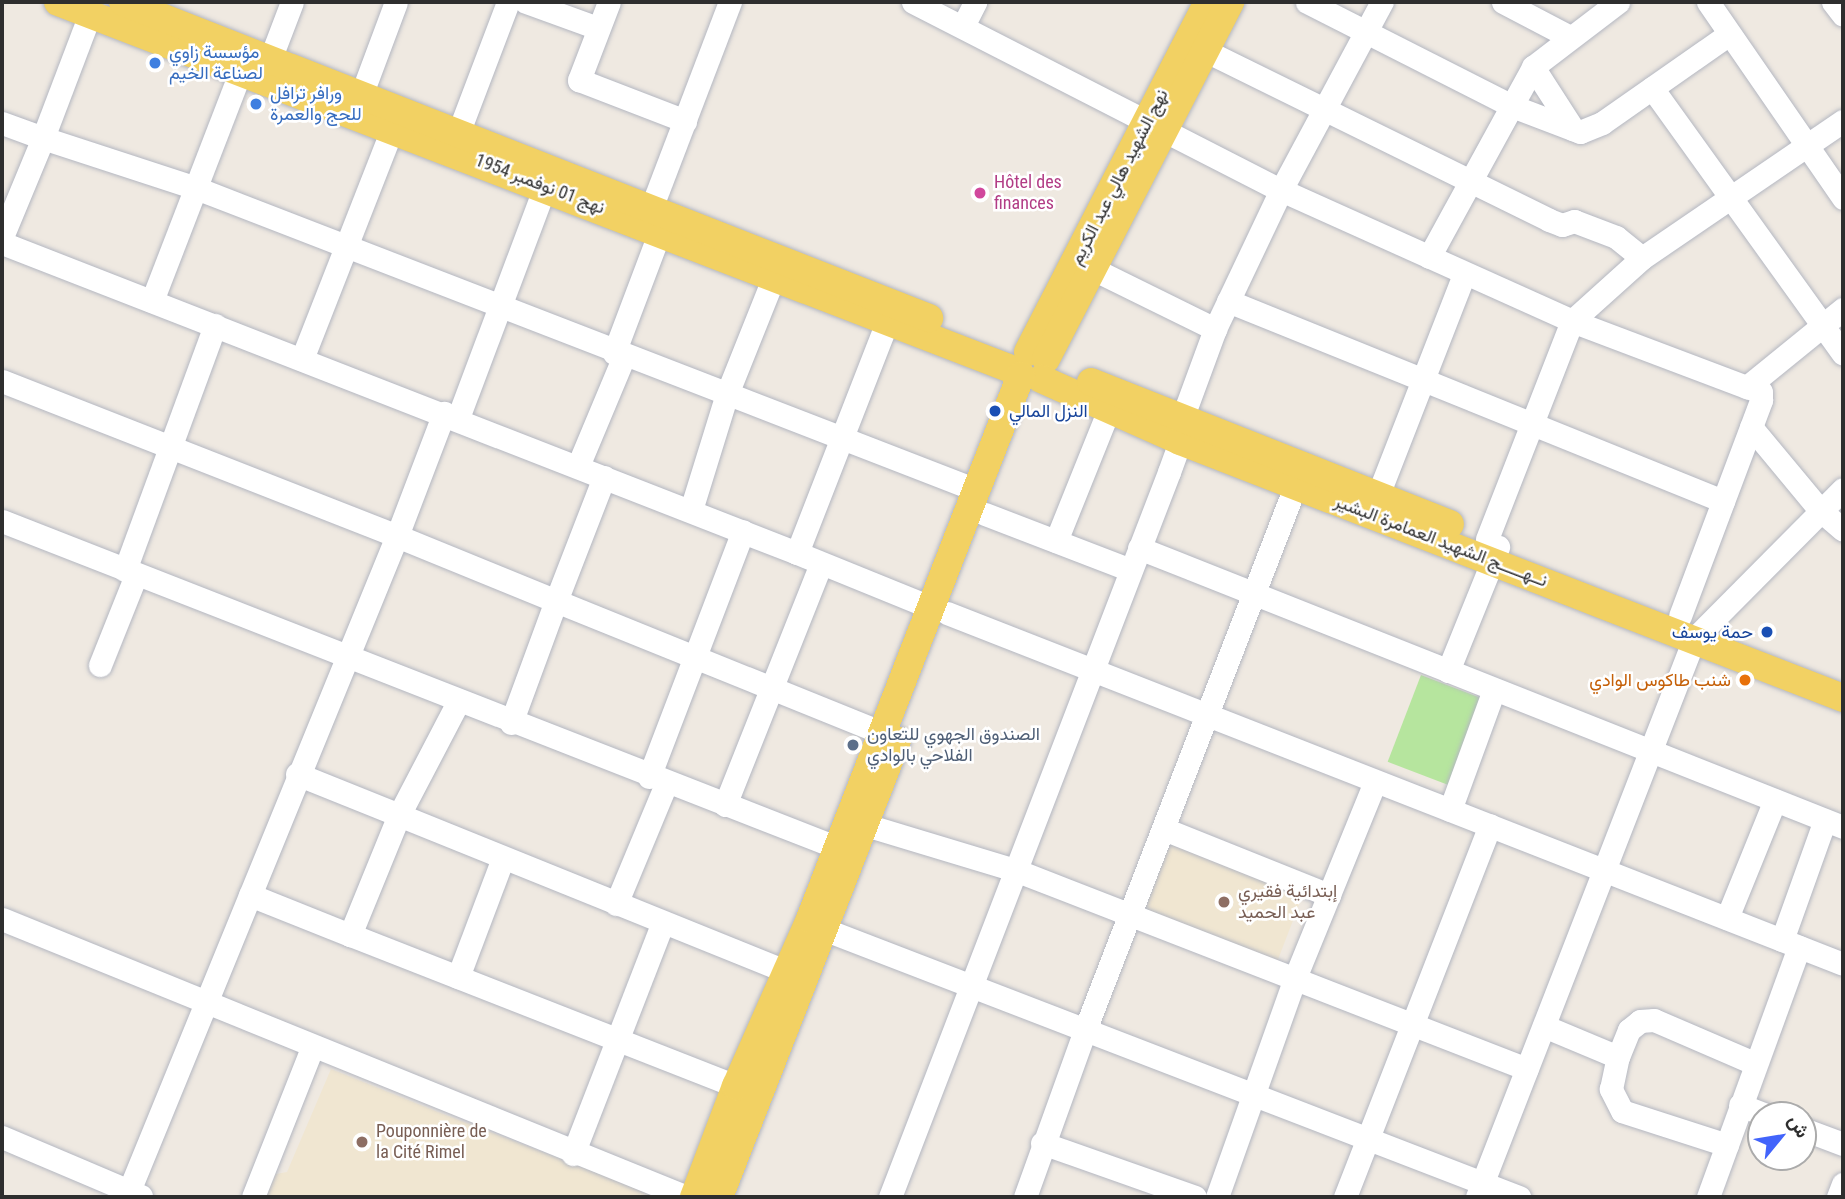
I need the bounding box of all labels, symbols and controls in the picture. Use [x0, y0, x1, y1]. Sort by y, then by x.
place label: مؤسسة زاوي لصناعة الخيم [169, 42, 263, 84]
marker: مؤسسة زاوي لصناعة الخيم [147, 55, 163, 71]
place label: ورافر ترافل للحج والعمرة [270, 83, 362, 126]
street label: نهج الشهيد هالي عبد الكريم [1065, 85, 1173, 269]
marker: ورافر ترافل للحج والعمرة [248, 96, 264, 112]
street label: نهج 01 نوفمبر 1954 [472, 149, 608, 219]
place label: Hôtel des finances [994, 172, 1062, 214]
marker: Hôtel des finances [972, 185, 988, 201]
place label: النزل المالي [1009, 400, 1088, 422]
marker: النزل المالي [987, 403, 1003, 419]
street label: نــهـــــج الشهيد العمامرة البشير [1331, 490, 1551, 592]
place label: حمة يوسف [1672, 621, 1753, 643]
marker: حمة يوسف [1759, 624, 1775, 640]
place label: شنب طاكوس الوادي [1589, 669, 1731, 691]
marker: شنب طاكوس الوادي [1737, 672, 1753, 688]
place label: الصندوق الجهوي للتعاون الفلاحي بالوادي [867, 724, 1040, 766]
marker: الصندوق الجهوي للتعاون الفلاحي بالوادي [845, 737, 861, 753]
place label: إبتدائية فقيري عبد الحميد [1238, 881, 1337, 924]
marker: إبتدائية فقيري عبد الحميد [1216, 894, 1232, 910]
north arrow [1747, 1101, 1817, 1171]
text: ش [1783, 1111, 1815, 1142]
place label: Pouponnière de la Cité Rimel [376, 1121, 487, 1164]
marker: Pouponnière de la Cité Rimel [354, 1134, 370, 1150]

